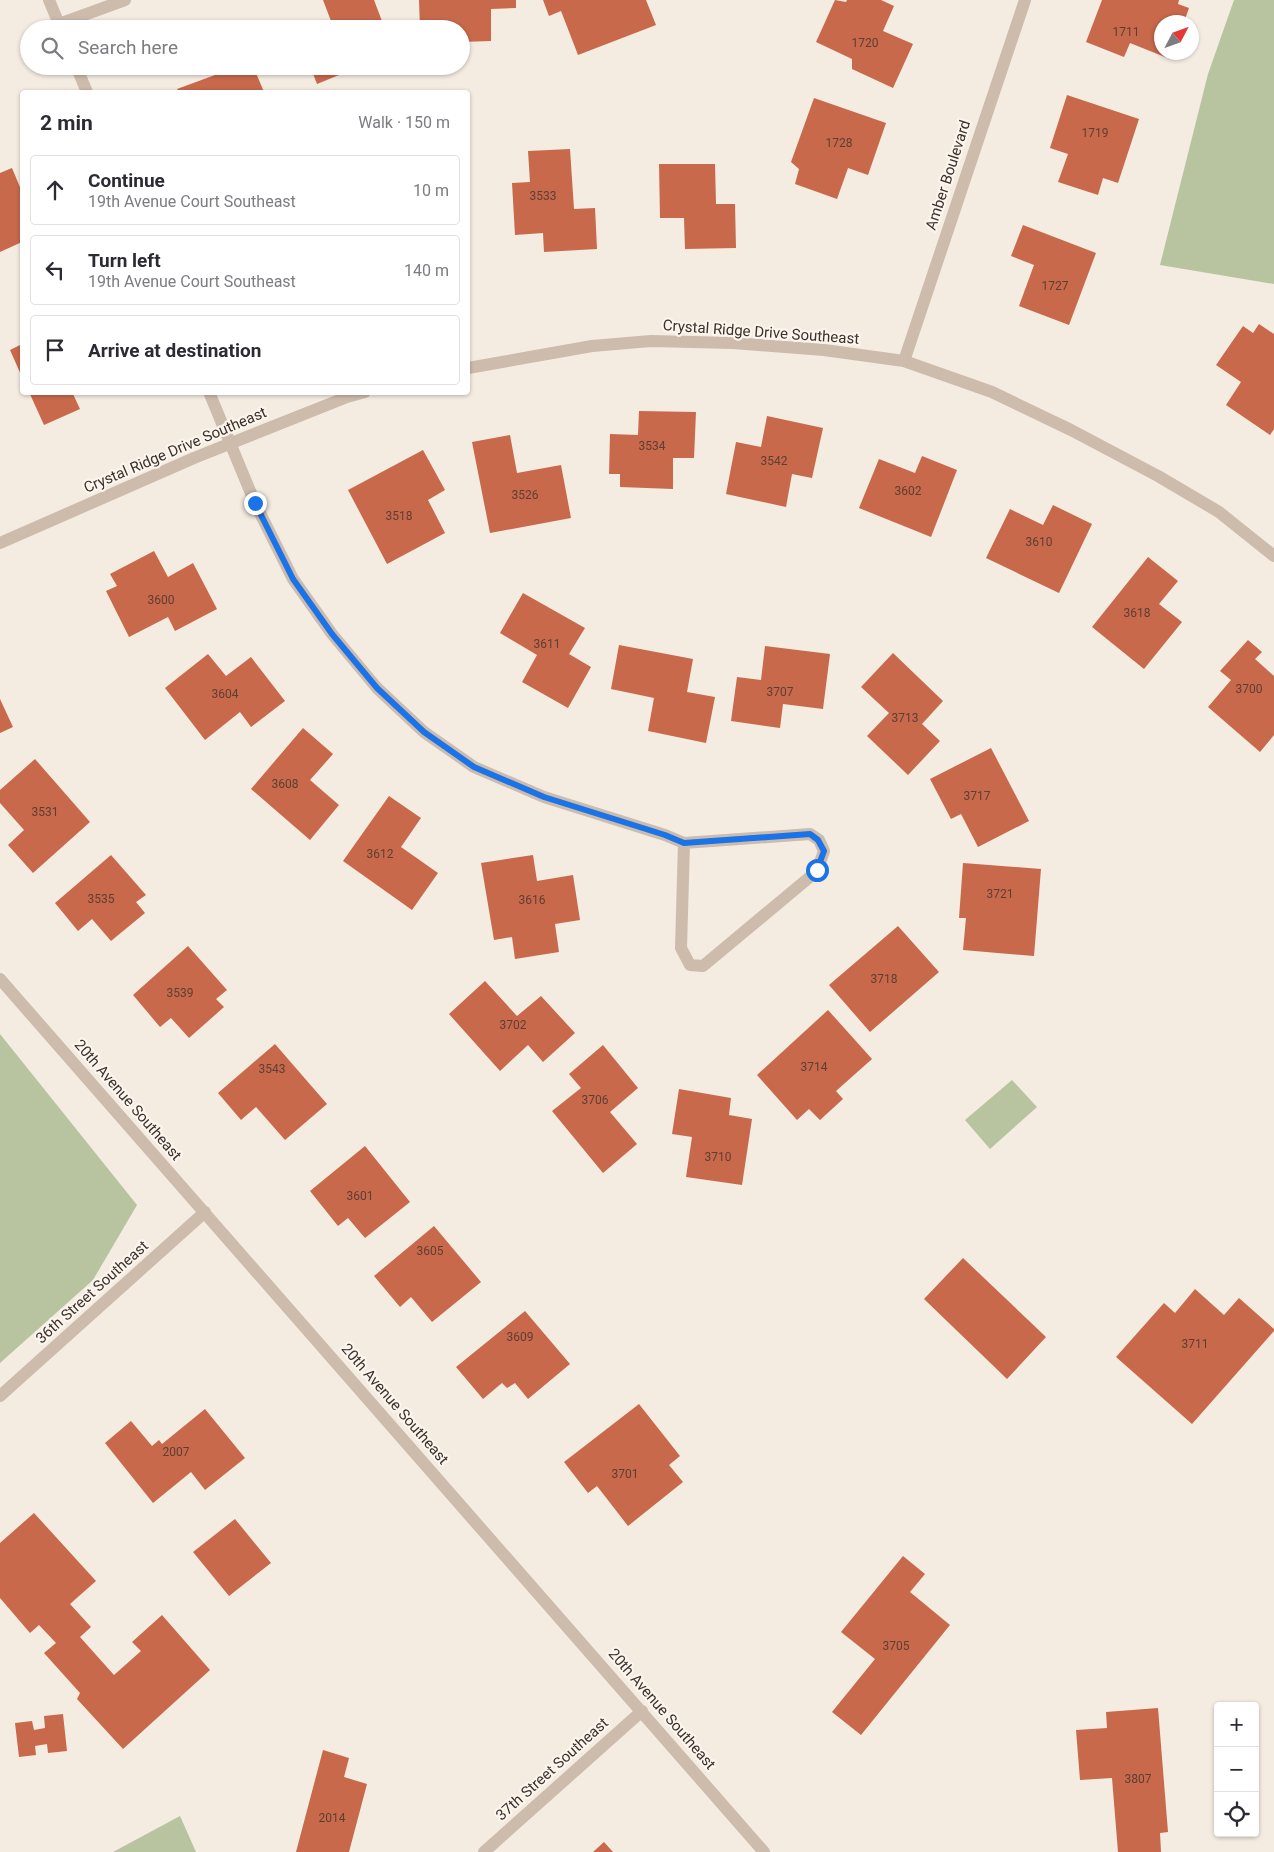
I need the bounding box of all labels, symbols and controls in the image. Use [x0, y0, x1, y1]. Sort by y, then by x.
north arrow [1154, 15, 1199, 60]
search box [20, 20, 470, 75]
house number: 1711 [1113, 25, 1139, 39]
icon: search [38, 34, 66, 62]
text: Search here [78, 36, 178, 59]
house number: 1720 [852, 36, 879, 50]
text: 2 min [40, 111, 93, 135]
text: Walk · 150 m [358, 113, 450, 132]
street label: Amber Boulevard [922, 118, 974, 232]
house number: 1719 [1082, 126, 1108, 140]
house number: 1728 [826, 136, 853, 150]
text: Continue [88, 169, 165, 192]
icon: ahead [41, 176, 69, 204]
text: 10 m [413, 181, 449, 200]
house number: 3533 [530, 189, 556, 203]
text: 19th Avenue Court Southeast [88, 192, 296, 211]
text: Turn left [88, 249, 161, 272]
icon: left [41, 256, 69, 284]
text: 140 m [404, 261, 449, 280]
text: 19th Avenue Court Southeast [88, 272, 296, 291]
house number: 1727 [1042, 279, 1069, 293]
street label: Crystal Ridge Drive Southeast [662, 316, 860, 348]
icon: arrive [41, 336, 69, 364]
text: Arrive at destination [88, 339, 261, 362]
street label: Crystal Ridge Drive Southeast [81, 403, 269, 497]
house number: 3534 [639, 439, 666, 453]
house number: 3542 [761, 454, 788, 468]
house number: 3602 [895, 484, 922, 498]
house number: 3526 [512, 488, 539, 502]
route end [244, 492, 267, 515]
house number: 3518 [386, 509, 413, 523]
house number: 3610 [1026, 535, 1053, 549]
house number: 3600 [148, 593, 175, 607]
house number: 3618 [1124, 606, 1151, 620]
house number: 3611 [534, 637, 560, 651]
house number: 3700 [1236, 682, 1263, 696]
house number: 3707 [767, 685, 794, 699]
house number: 3604 [212, 687, 239, 701]
house number: 3713 [892, 711, 918, 725]
house number: 3608 [272, 777, 299, 791]
house number: 3717 [964, 789, 991, 803]
house number: 3531 [32, 805, 58, 819]
house number: 3612 [367, 847, 394, 861]
route start [806, 859, 829, 882]
house number: 3721 [987, 887, 1013, 901]
house number: 3535 [88, 892, 115, 906]
house number: 3616 [519, 893, 546, 907]
house number: 3718 [871, 972, 898, 986]
house number: 3539 [167, 986, 193, 1000]
house number: 3702 [500, 1018, 527, 1032]
street label: 20th Avenue Southeast [71, 1036, 185, 1164]
house number: 3714 [801, 1060, 828, 1074]
house number: 3543 [259, 1062, 285, 1076]
house number: 3706 [582, 1093, 609, 1107]
house number: 3710 [705, 1150, 732, 1164]
house number: 3601 [347, 1189, 373, 1203]
street label: 36th Street Southeast [32, 1237, 152, 1347]
house number: 3605 [417, 1244, 444, 1258]
house number: 3609 [507, 1330, 533, 1344]
house number: 3711 [1182, 1337, 1208, 1351]
street label: 20th Avenue Southeast [338, 1340, 452, 1468]
house number: 2007 [163, 1445, 190, 1459]
house number: 3701 [612, 1467, 638, 1481]
house number: 3705 [883, 1639, 910, 1653]
street label: 20th Avenue Southeast [605, 1645, 719, 1773]
map controls [1214, 1702, 1259, 1837]
button: + [1214, 1702, 1259, 1747]
street label: 37th Street Southeast [492, 1714, 612, 1824]
button: − [1214, 1747, 1259, 1792]
house number: 3807 [1125, 1772, 1152, 1786]
button: locate [1214, 1792, 1259, 1837]
house number: 2014 [319, 1811, 346, 1825]

